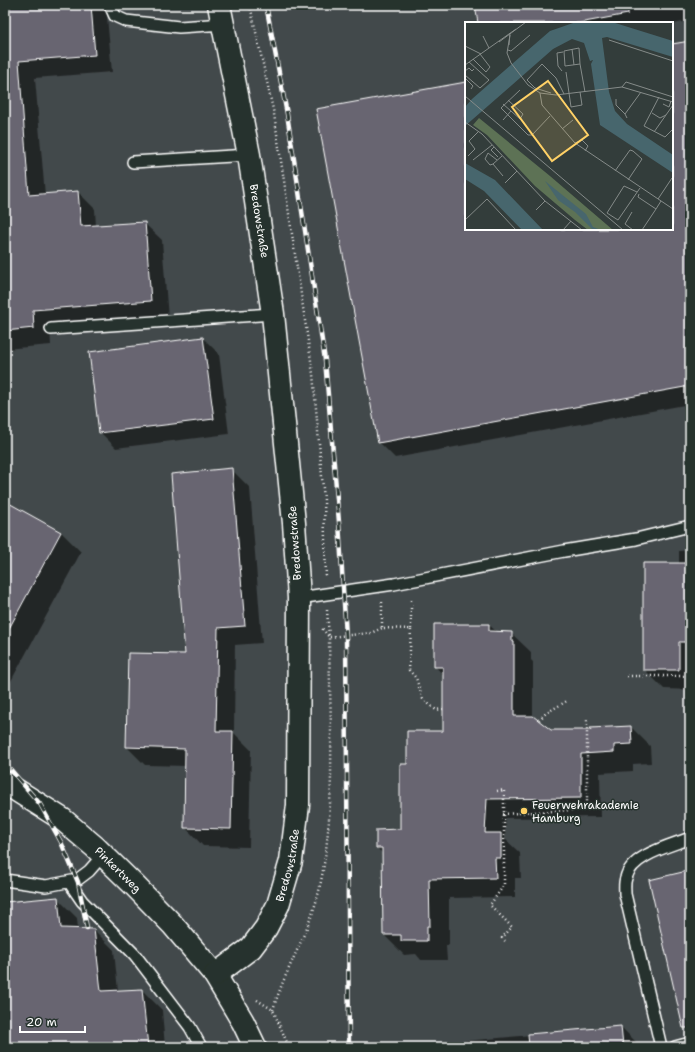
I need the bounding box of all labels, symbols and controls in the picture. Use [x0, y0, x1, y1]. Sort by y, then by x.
inset map [465, 22, 673, 230]
street label: Bredowstraße [246, 183, 272, 259]
street label: Bredowstraße [285, 505, 305, 581]
place label: Feuerwehrakademie Hamburg [532, 798, 639, 826]
marker: Feuerwehrakademie Hamburg [519, 806, 529, 816]
street label: Bredowstraße [272, 828, 302, 904]
street label: Pinkertweg [91, 843, 145, 896]
scale bar [20, 1008, 85, 1034]
text: 20 m [26, 1014, 57, 1030]

